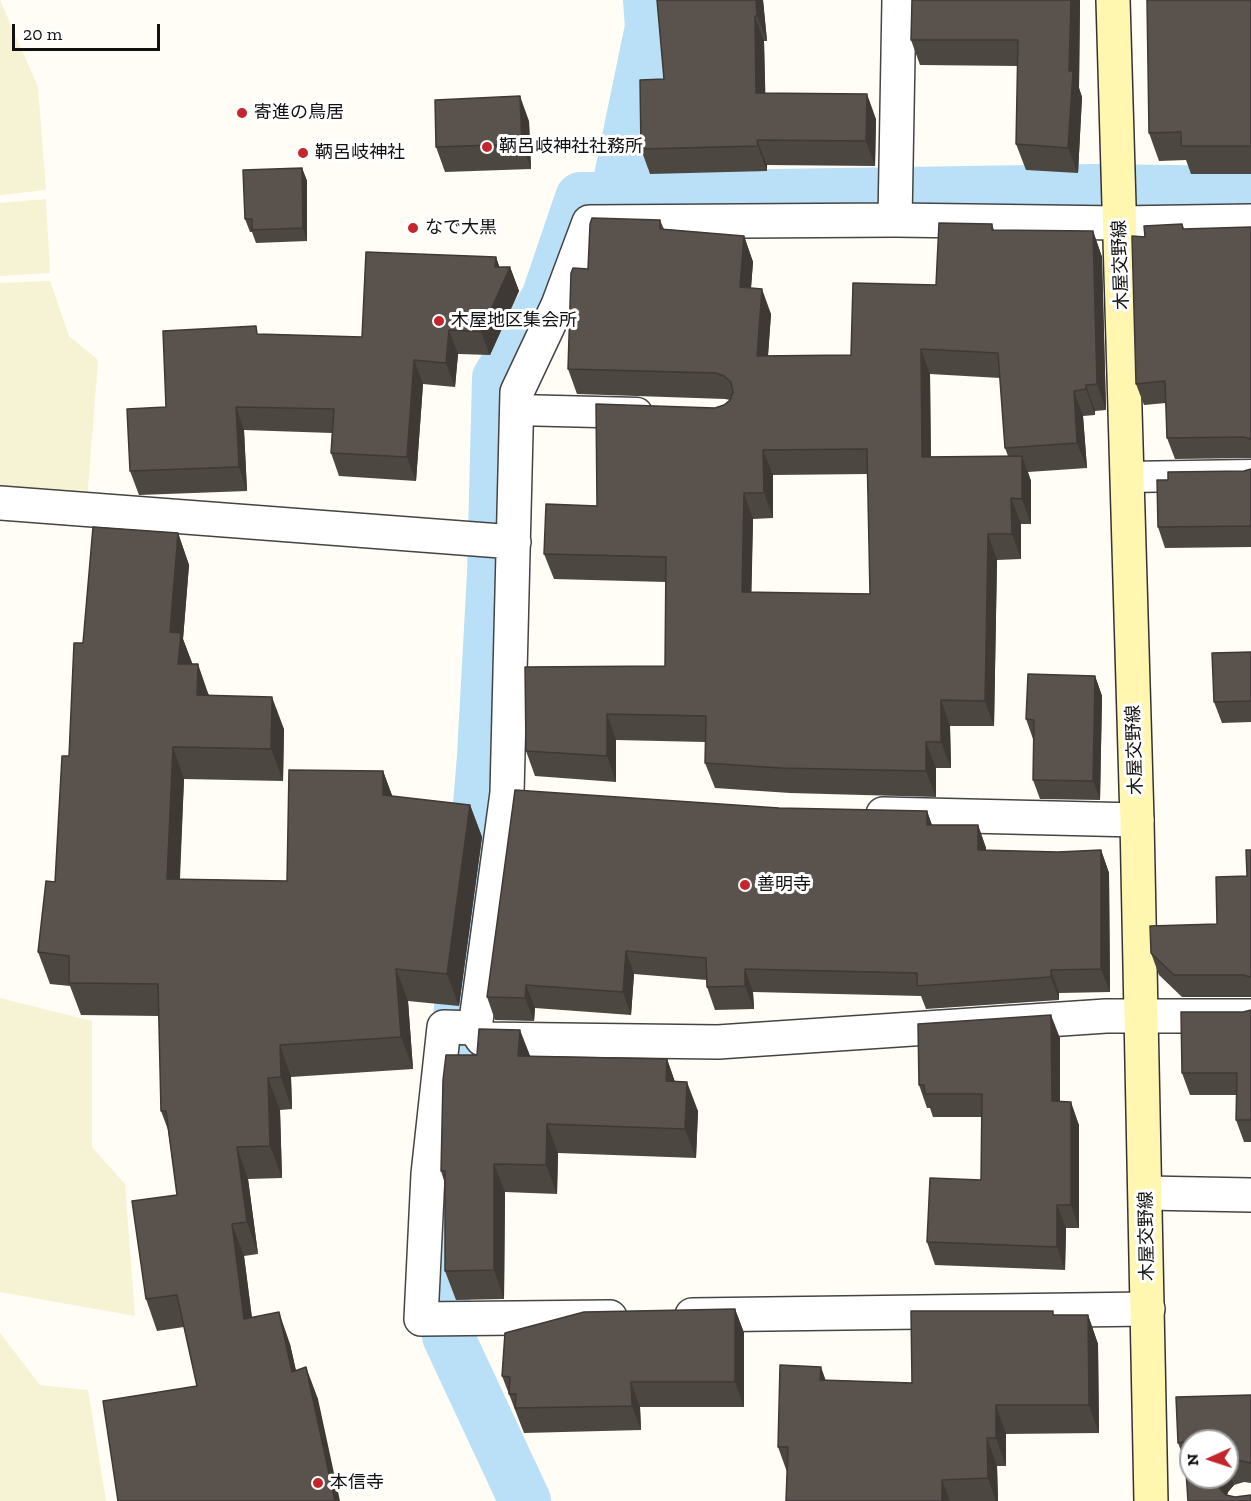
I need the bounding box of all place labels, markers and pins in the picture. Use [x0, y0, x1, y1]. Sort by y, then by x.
place label: 寄進の鳥居 [254, 102, 344, 124]
marker: 寄進の鳥居 [235, 106, 249, 120]
place label: 鞆呂岐神社社務所 [499, 136, 643, 158]
marker: 鞆呂岐神社社務所 [480, 140, 494, 154]
place label: 鞆呂岐神社 [315, 142, 405, 164]
marker: 鞆呂岐神社 [296, 146, 310, 160]
place label: なで大黒 [425, 217, 497, 239]
marker: なで大黒 [406, 221, 420, 235]
place label: 木屋地区集会所 [451, 310, 577, 332]
marker: 木屋地区集会所 [432, 314, 446, 328]
place label: 善明寺 [757, 874, 811, 896]
marker: 善明寺 [738, 878, 752, 892]
place label: 本信寺 [330, 1472, 384, 1494]
marker: 本信寺 [311, 1476, 325, 1490]

